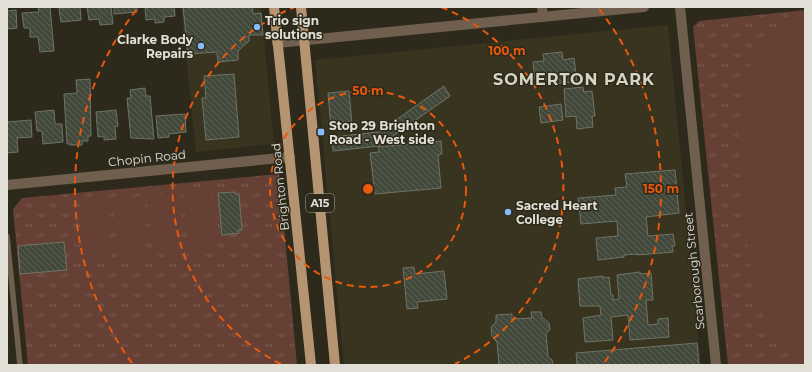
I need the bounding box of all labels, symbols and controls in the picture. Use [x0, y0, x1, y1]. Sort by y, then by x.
place label: Trio sign solutions [265, 13, 323, 42]
marker: Trio sign solutions [252, 22, 262, 32]
place label: Clarke Body Repairs [117, 32, 194, 61]
marker: Clarke Body Repairs [196, 41, 206, 51]
text: 100 m [489, 43, 525, 58]
district label: SOMERTON PARK [493, 70, 655, 89]
text: 50 m [352, 83, 384, 98]
place label: Stop 29 Brighton Road - West side [329, 118, 435, 147]
marker: Stop 29 Brighton Road - West side [316, 127, 326, 137]
street label: Brighton Road [268, 142, 292, 232]
street label: Chopin Road [107, 146, 187, 170]
text: 150 m [643, 181, 679, 196]
centre of rings [361, 182, 375, 196]
road number: A15 [306, 194, 334, 212]
place label: Sacred Heart College [516, 198, 598, 227]
marker: Sacred Heart College [503, 207, 513, 217]
street label: Scarborough Street [680, 212, 708, 330]

